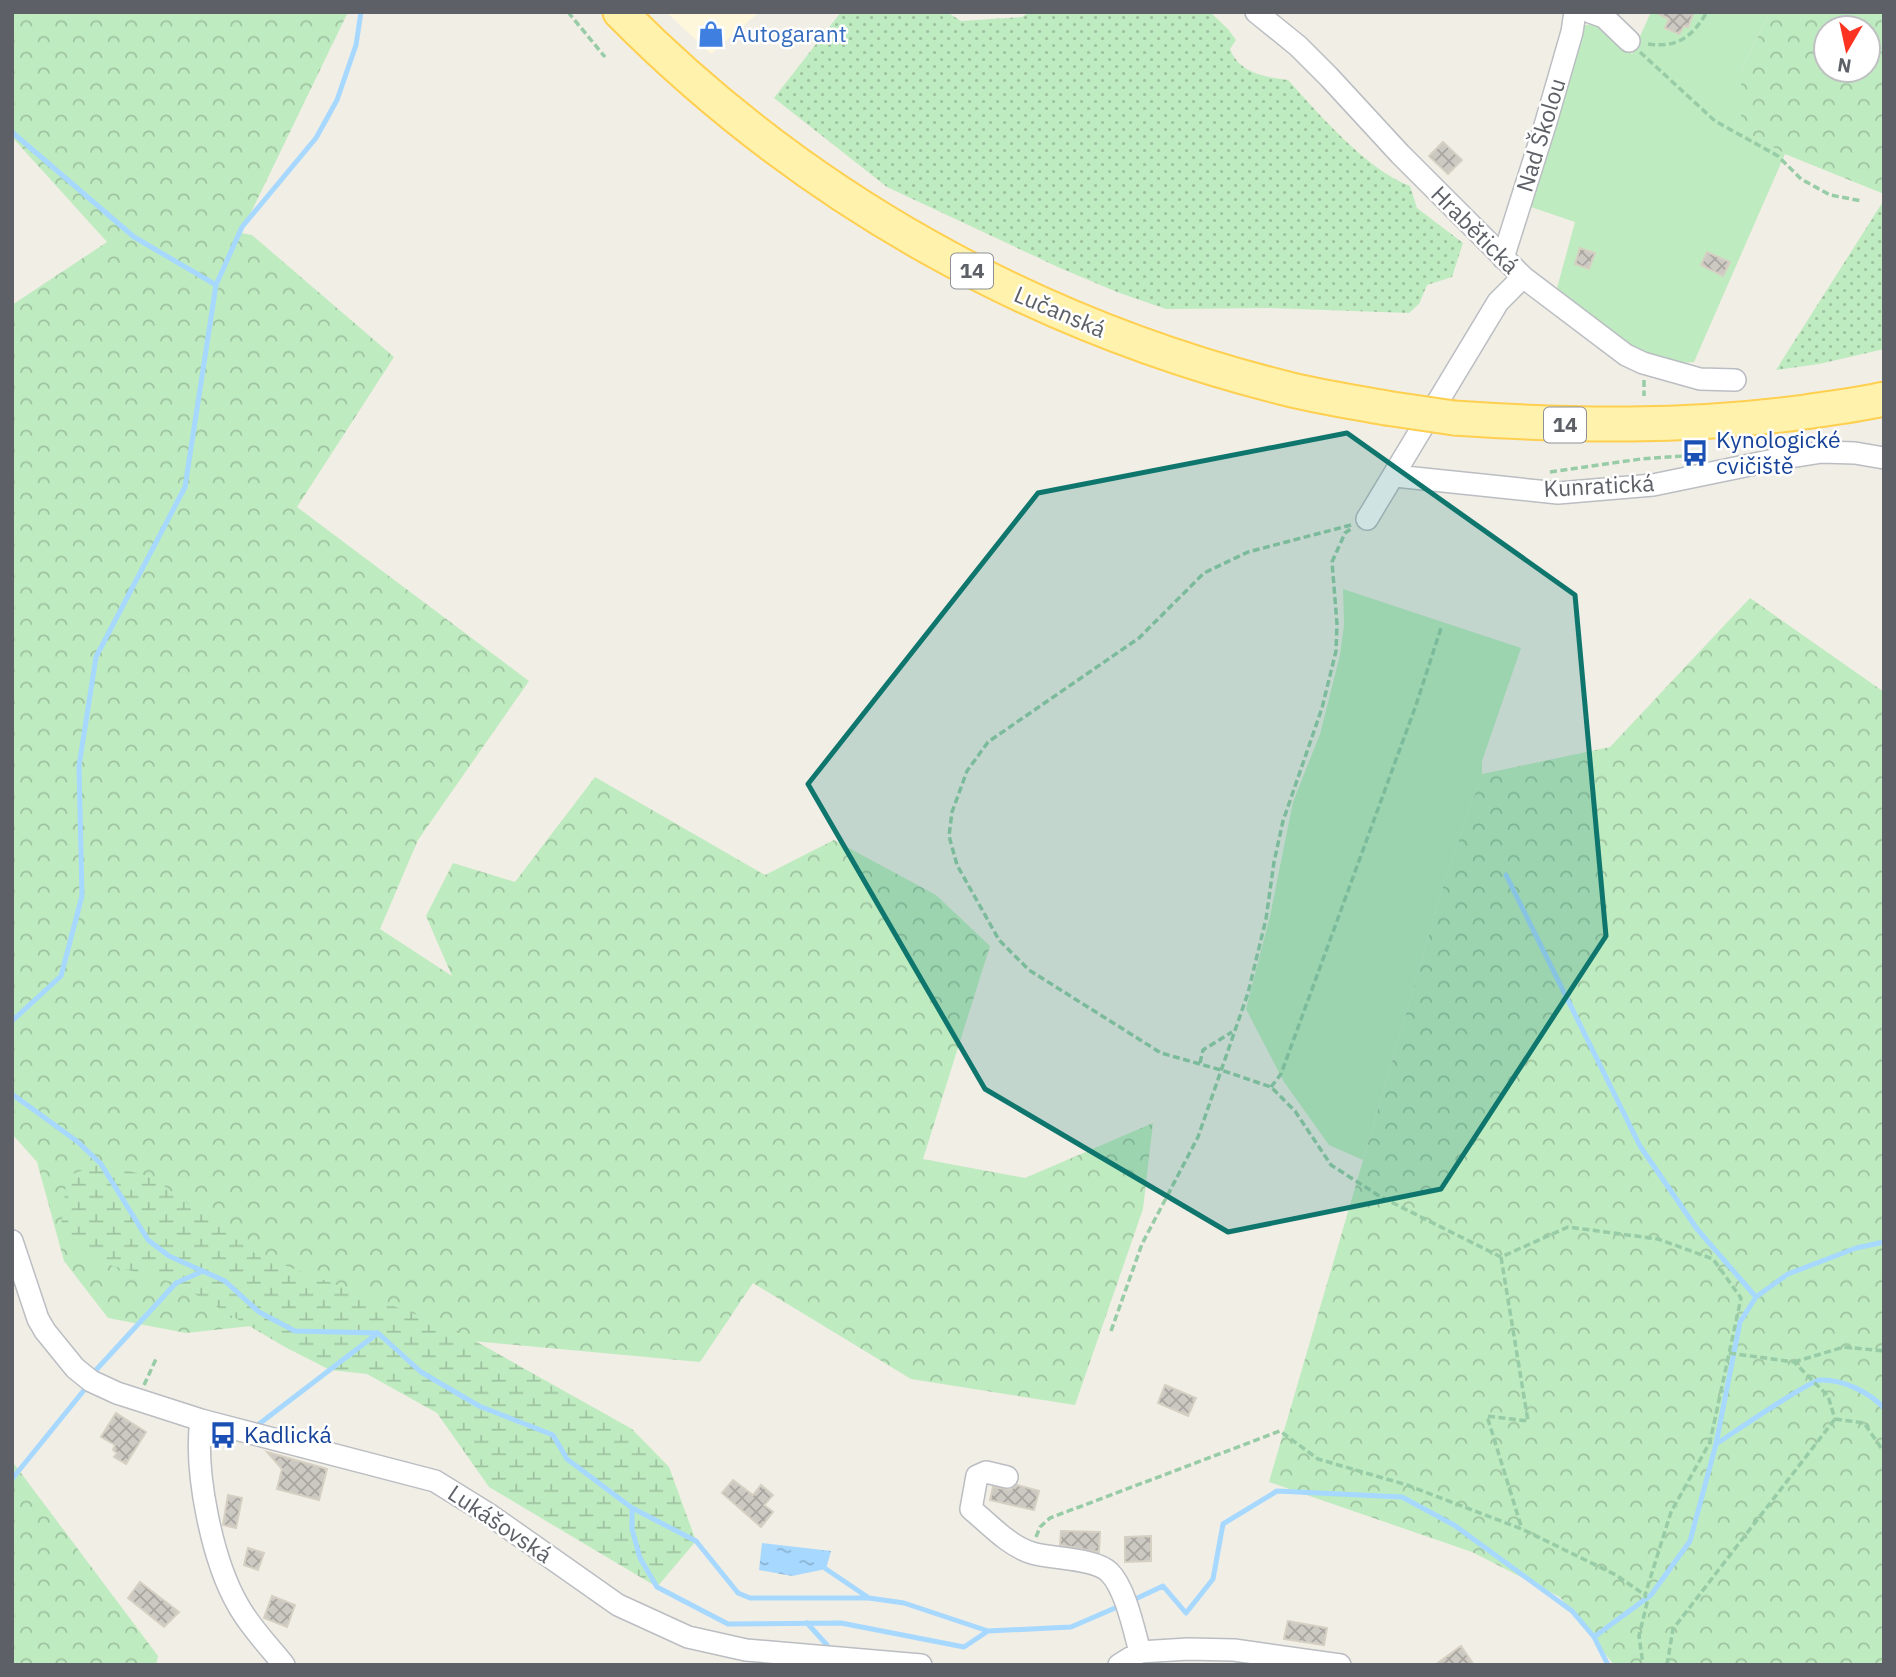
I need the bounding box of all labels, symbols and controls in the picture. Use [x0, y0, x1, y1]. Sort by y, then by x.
north arrow [1812, 14, 1882, 84]
place label: Autogarant [732, 18, 847, 48]
shop icon: Autogarant [696, 19, 726, 49]
text: N [1836, 53, 1853, 79]
street label: Nad Školou [1509, 74, 1572, 195]
street label: Hrabětická [1425, 179, 1526, 280]
road number: 14 [951, 254, 993, 288]
street label: Lučanská [1010, 278, 1111, 344]
road number: 14 [1544, 408, 1586, 442]
place label: Kynologické cvičiště [1716, 424, 1841, 480]
bus stop icon: Kynologické cvičiště [1680, 438, 1710, 468]
street label: Kunratická [1543, 467, 1655, 503]
place label: Kadlická [244, 1419, 332, 1449]
bus stop icon: Kadlická [208, 1420, 238, 1450]
street label: Lukášovská [443, 1477, 558, 1569]

